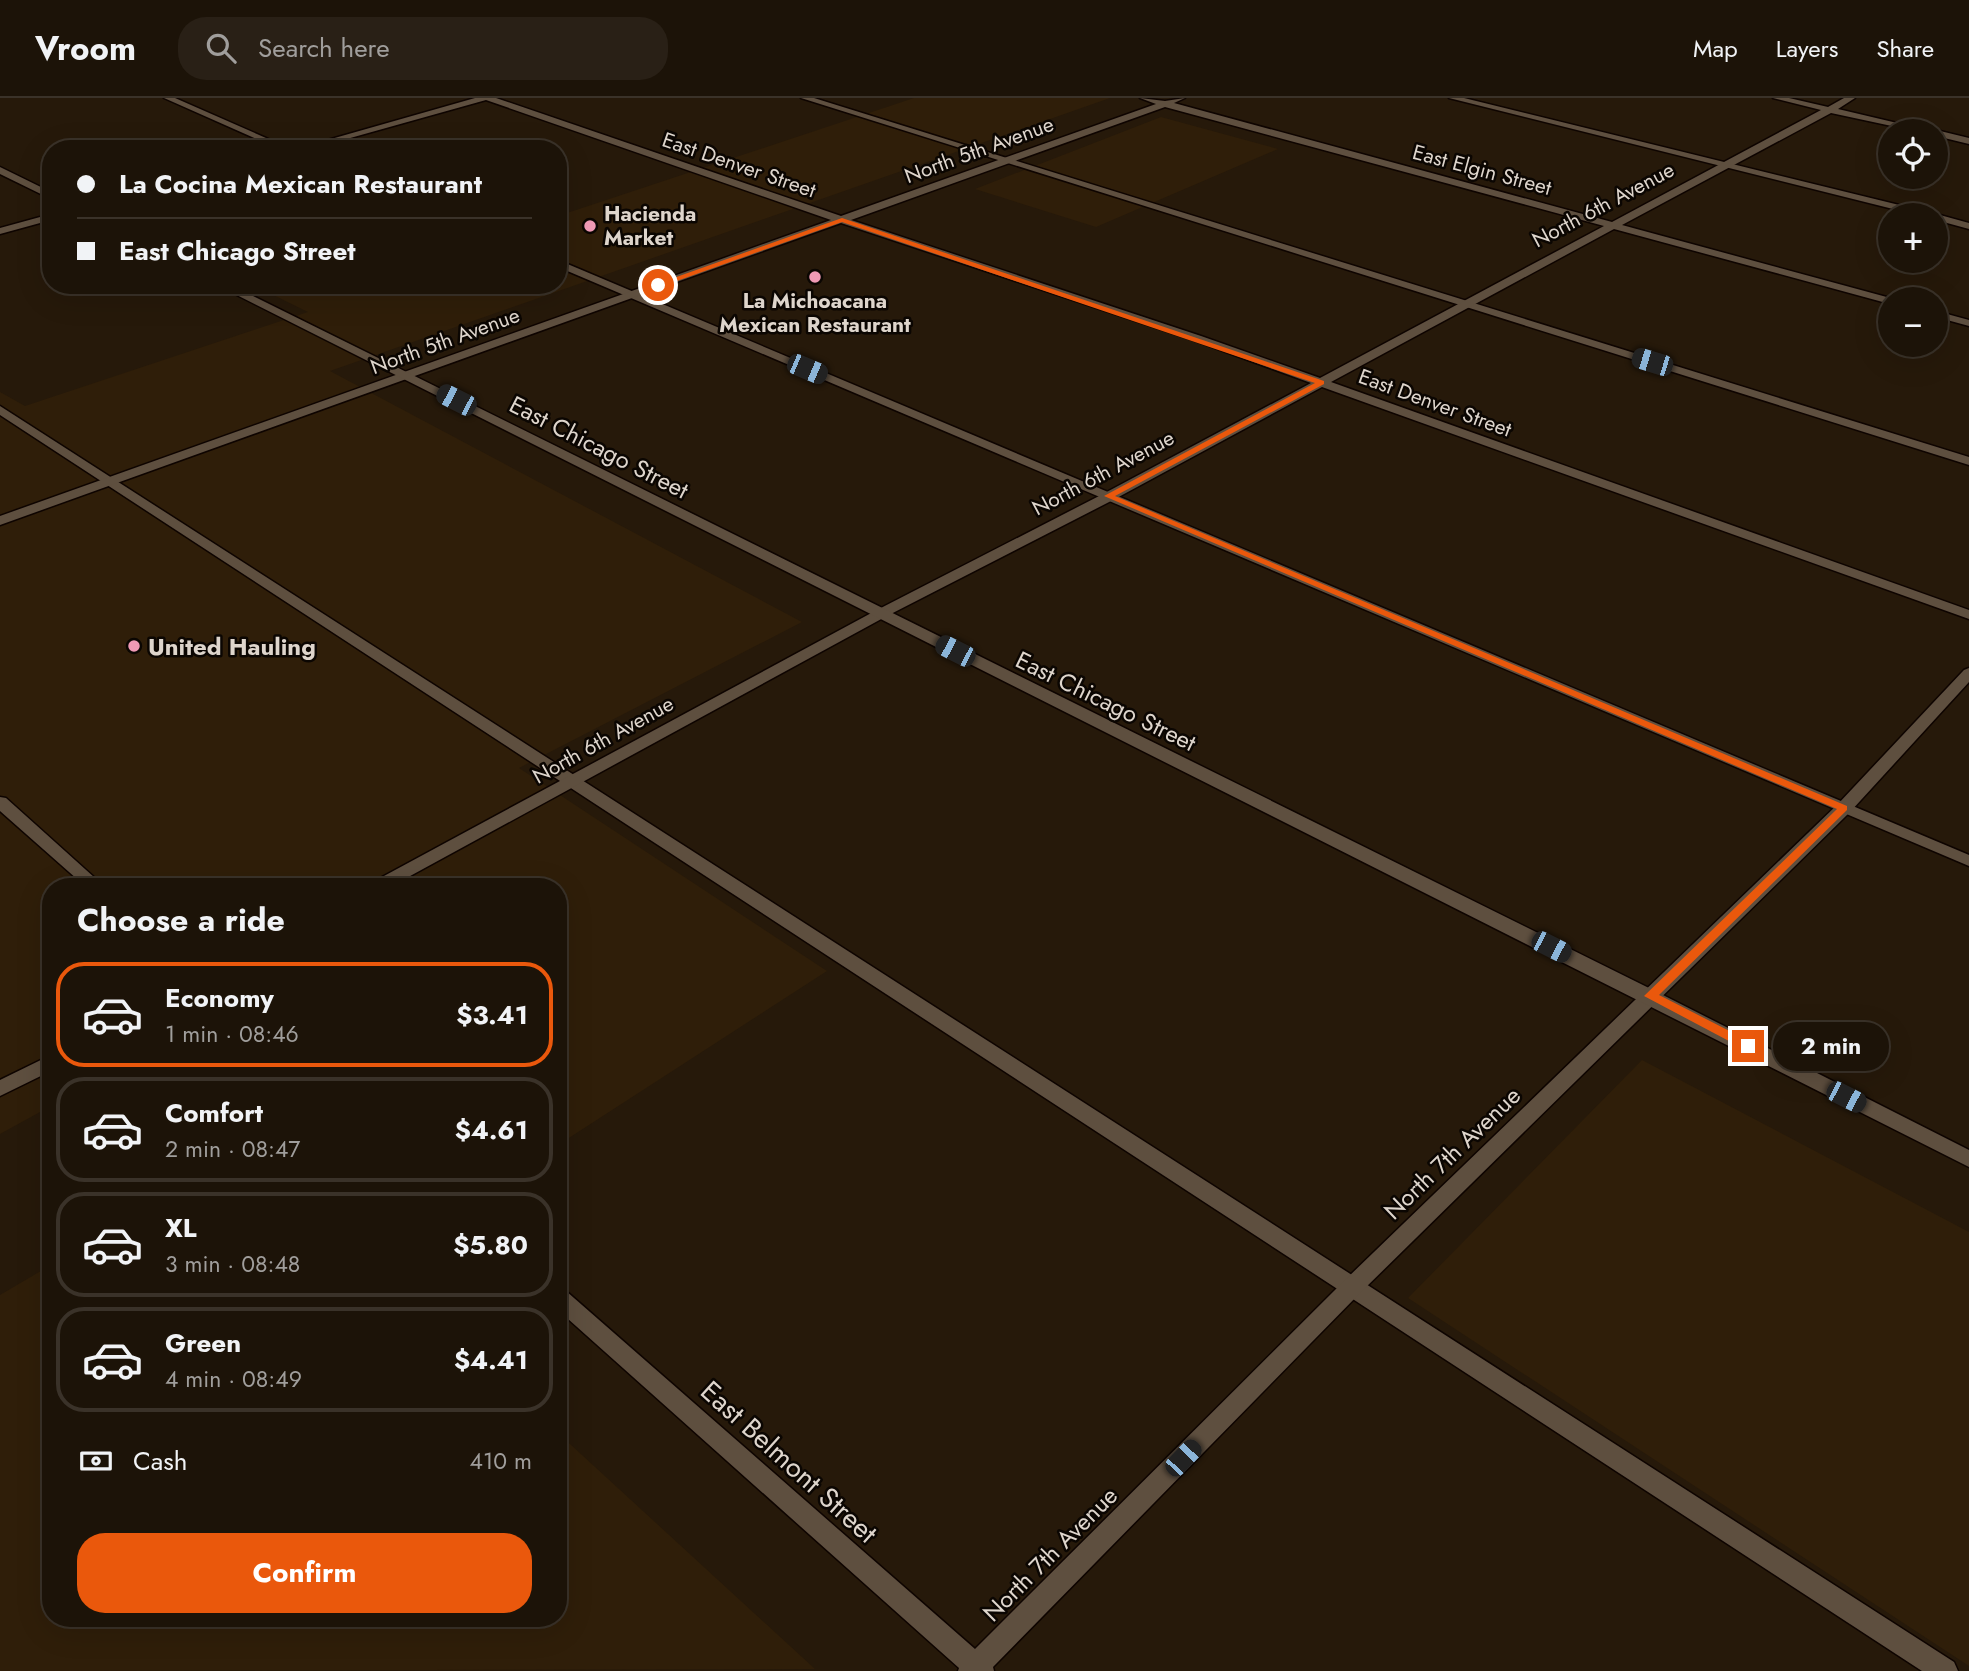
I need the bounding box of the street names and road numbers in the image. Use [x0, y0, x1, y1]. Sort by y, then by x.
street label: North 5th Avenue [900, 109, 1058, 191]
street label: East Denver Street [658, 125, 820, 205]
street label: East Elgin Street [1409, 137, 1555, 203]
street label: North 6th Avenue [1527, 155, 1680, 255]
street label: North 5th Avenue [366, 300, 524, 382]
street label: East Denver Street [1354, 361, 1516, 445]
street label: East Chicago Street [503, 387, 695, 507]
street label: North 6th Avenue [1027, 423, 1180, 523]
street label: East Chicago Street [1010, 642, 1202, 760]
street label: North 6th Avenue [527, 689, 679, 791]
street label: North 7th Avenue [1376, 1078, 1528, 1228]
street label: East Belmont Street [691, 1371, 887, 1553]
street label: North 7th Avenue [975, 1479, 1125, 1629]

